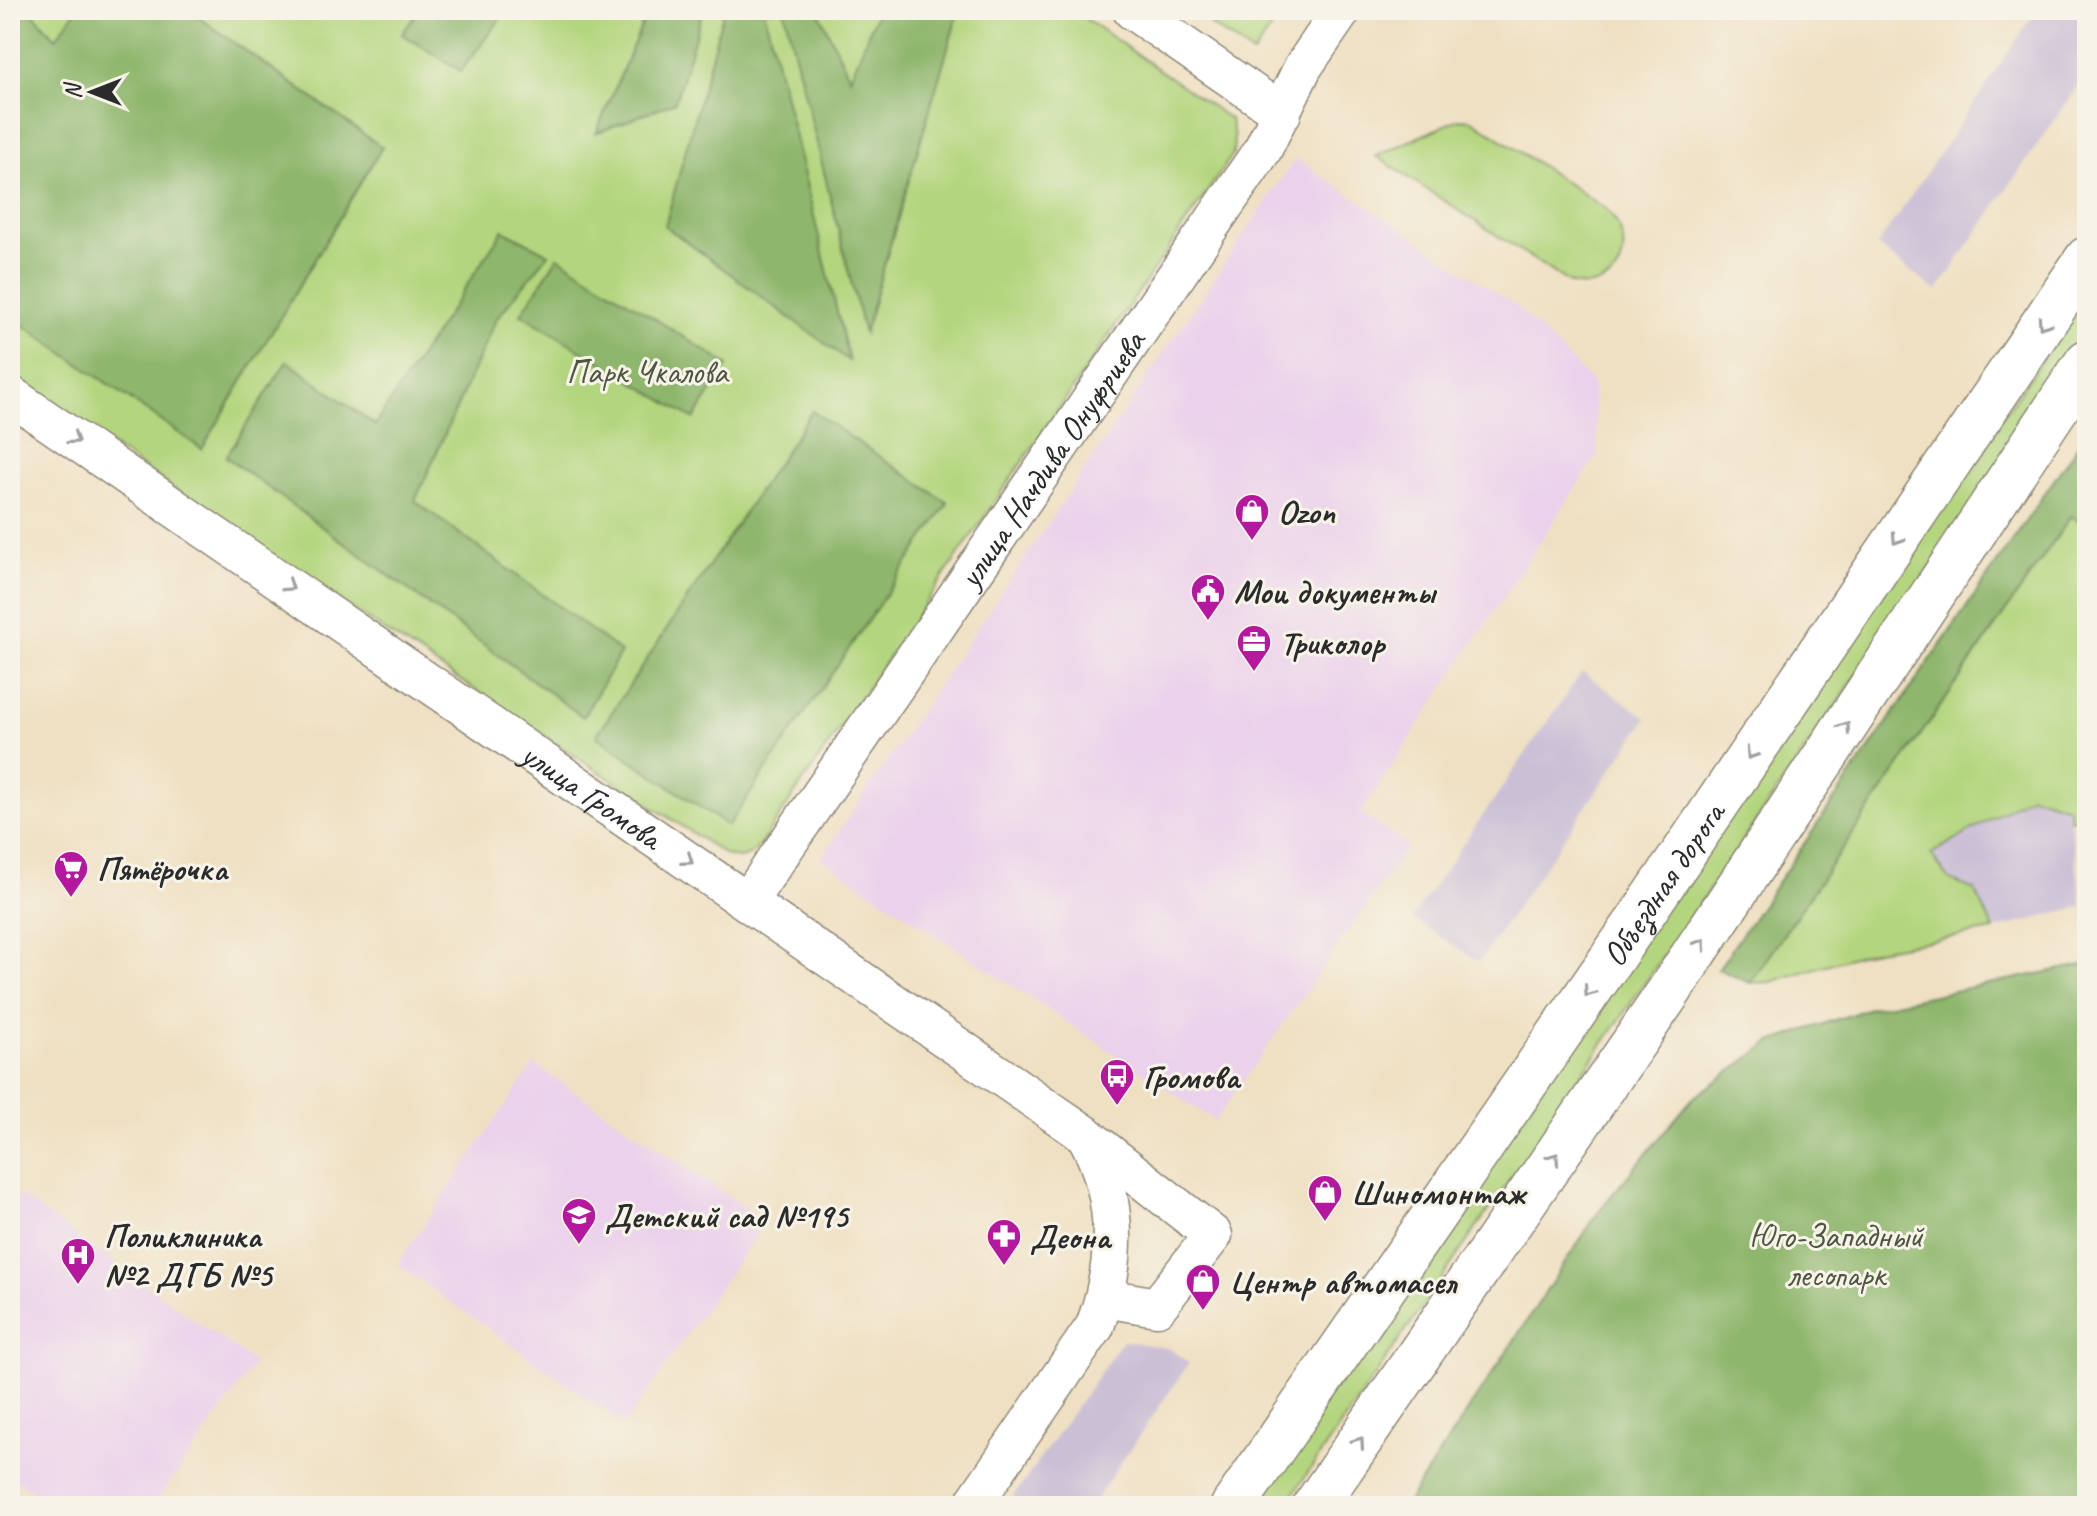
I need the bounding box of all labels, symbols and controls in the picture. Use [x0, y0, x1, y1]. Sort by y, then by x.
north arrow [52, 52, 132, 132]
text: N [59, 82, 87, 99]
one-way arrow [2038, 315, 2053, 329]
street label: улица Начдива Онуфриева [947, 320, 1156, 598]
park label: Парк Чкалова [566, 350, 730, 393]
one-way arrow [66, 429, 80, 444]
place label: Ozon [1278, 490, 1336, 533]
shop icon: Ozon [1233, 492, 1271, 542]
one-way arrow [1892, 530, 1907, 545]
place label: Мои документы [1234, 570, 1438, 613]
public building icon: Мои документы [1189, 572, 1227, 622]
one-way arrow [280, 576, 294, 591]
place label: Триколор [1280, 621, 1386, 664]
office icon: Триколор [1235, 623, 1273, 673]
one-way arrow [1835, 721, 1850, 736]
street label: улица Громова [511, 731, 672, 860]
one-way arrow [1746, 746, 1761, 760]
street label: Объездная дорога [1592, 792, 1736, 974]
place label: Пятёрочка [97, 847, 229, 890]
supermarket icon: Пятёрочка [52, 849, 90, 899]
one-way arrow [679, 850, 693, 865]
one-way arrow [1691, 938, 1706, 952]
one-way arrow [1584, 983, 1599, 997]
place label: Громова [1143, 1055, 1242, 1098]
bus stop icon: Громова [1098, 1057, 1136, 1107]
one-way arrow [1544, 1153, 1559, 1167]
place label: Шиномонтаж [1351, 1171, 1528, 1214]
shop icon: Шиномонтаж [1306, 1173, 1344, 1223]
place label: Детский сад №195 [605, 1194, 851, 1237]
school or university icon: Детский сад №195 [560, 1196, 598, 1246]
place label: Поликлиника №2 ДГБ №5 [104, 1214, 275, 1296]
park label: Юго-Западный лесопарк [1749, 1214, 1925, 1296]
place label: Деона [1030, 1215, 1113, 1258]
pharmacy icon: Деона [985, 1217, 1023, 1267]
hospital icon: Поликлиника №2 ДГБ №5 [59, 1236, 97, 1286]
place label: Центр автомасел [1229, 1260, 1459, 1303]
shop icon: Центр автомасел [1184, 1262, 1222, 1312]
one-way arrow [1349, 1436, 1364, 1450]

